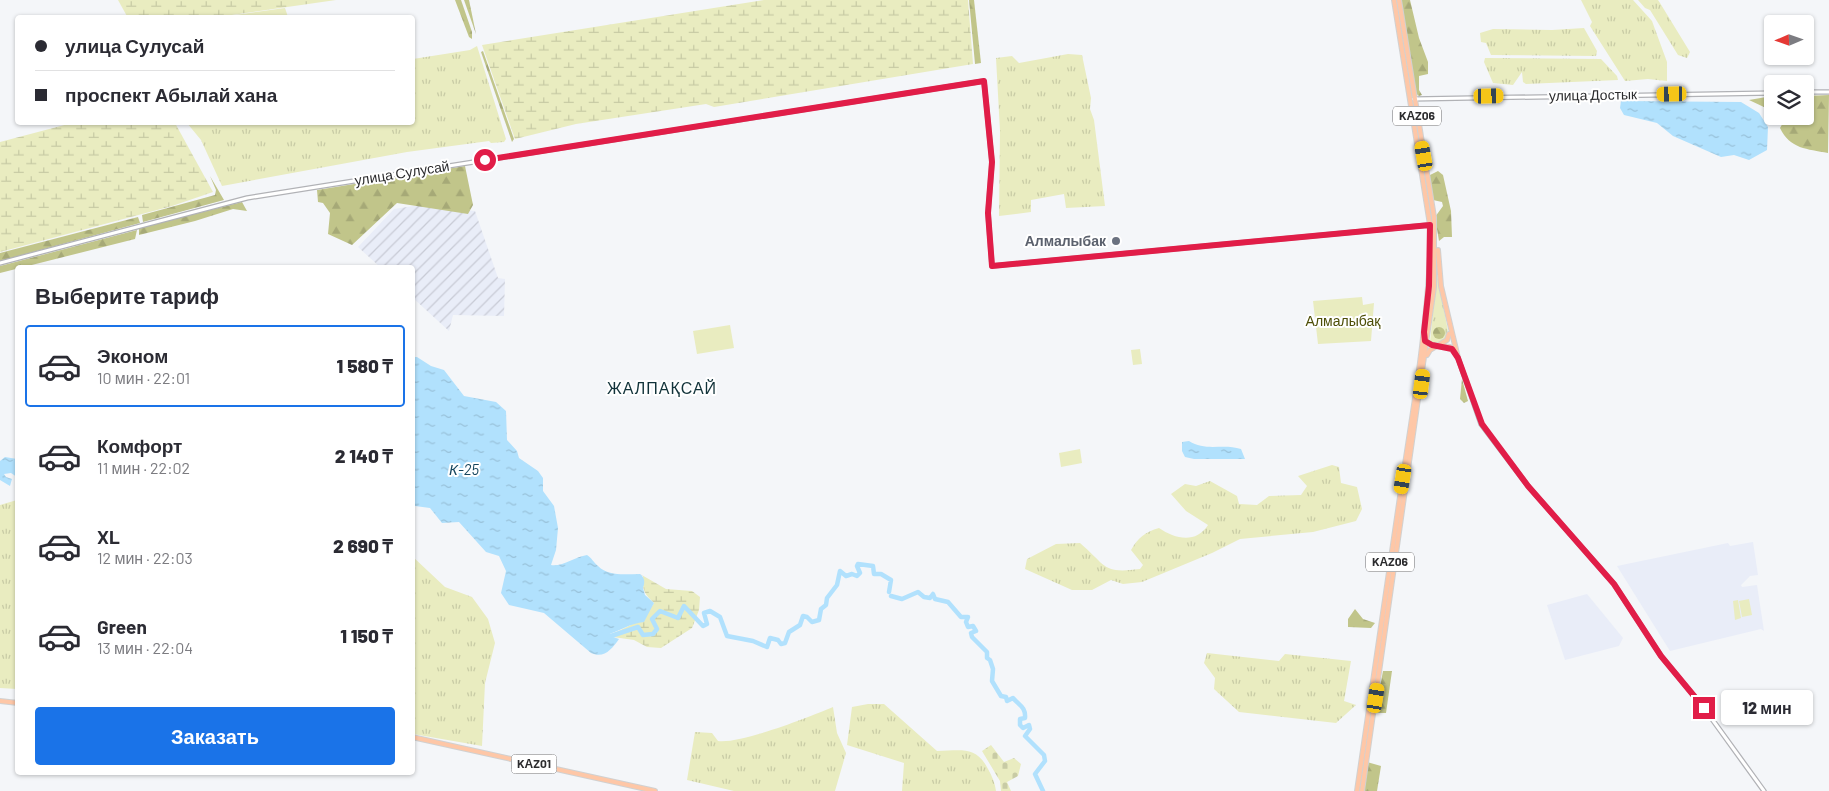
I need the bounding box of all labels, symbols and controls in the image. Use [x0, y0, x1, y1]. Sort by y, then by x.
north arrow [1764, 15, 1814, 65]
map controls [1764, 15, 1814, 125]
text: улица Сулусай [65, 34, 204, 57]
button: layers [1764, 75, 1814, 125]
text: проспект Абылай хана [65, 83, 277, 106]
street label: улица Достык [1549, 85, 1638, 104]
car [1656, 86, 1687, 102]
car [1473, 88, 1504, 104]
road number: KАZ06 [1393, 106, 1441, 125]
car [1414, 140, 1433, 172]
route start [474, 149, 496, 171]
street label: улица Сулусай [353, 157, 451, 188]
place label: Алмалыбак [1025, 232, 1107, 249]
marker: Алмалыбак [1110, 235, 1122, 247]
text: Выберите тариф [35, 282, 219, 308]
park label: Алмалыбақ [1306, 312, 1381, 329]
icon: car [37, 344, 82, 389]
text: Эконом [97, 344, 168, 367]
text: 1 580 ₸ [337, 354, 393, 377]
text: 10 мин · 22:01 [97, 368, 190, 387]
car [1412, 368, 1431, 400]
district label: ЖАЛПАҚСАЙ [607, 378, 717, 397]
icon: car [37, 434, 82, 479]
text: Комфорт [97, 434, 182, 457]
text: 2 140 ₸ [335, 444, 393, 467]
text: 11 мин · 22:02 [97, 458, 190, 477]
water label: К-25 [449, 460, 479, 478]
car [1393, 463, 1412, 495]
icon: car [37, 524, 82, 569]
text: XL [97, 525, 120, 548]
text: 2 690 ₸ [333, 534, 393, 557]
text: 12 мин · 22:03 [97, 548, 193, 567]
road number: KАZ06 [1366, 552, 1414, 572]
icon: car [37, 614, 82, 659]
text: Green [97, 615, 147, 638]
text: 1 150 ₸ [340, 624, 393, 647]
text: 13 мин · 22:04 [97, 638, 193, 657]
car [1366, 682, 1385, 714]
callout: 12 мин [1722, 690, 1814, 726]
route end [1693, 697, 1715, 719]
text: 12 мин [1742, 698, 1792, 717]
button: Заказать [35, 707, 395, 765]
road number: KАZ01 [512, 754, 556, 774]

